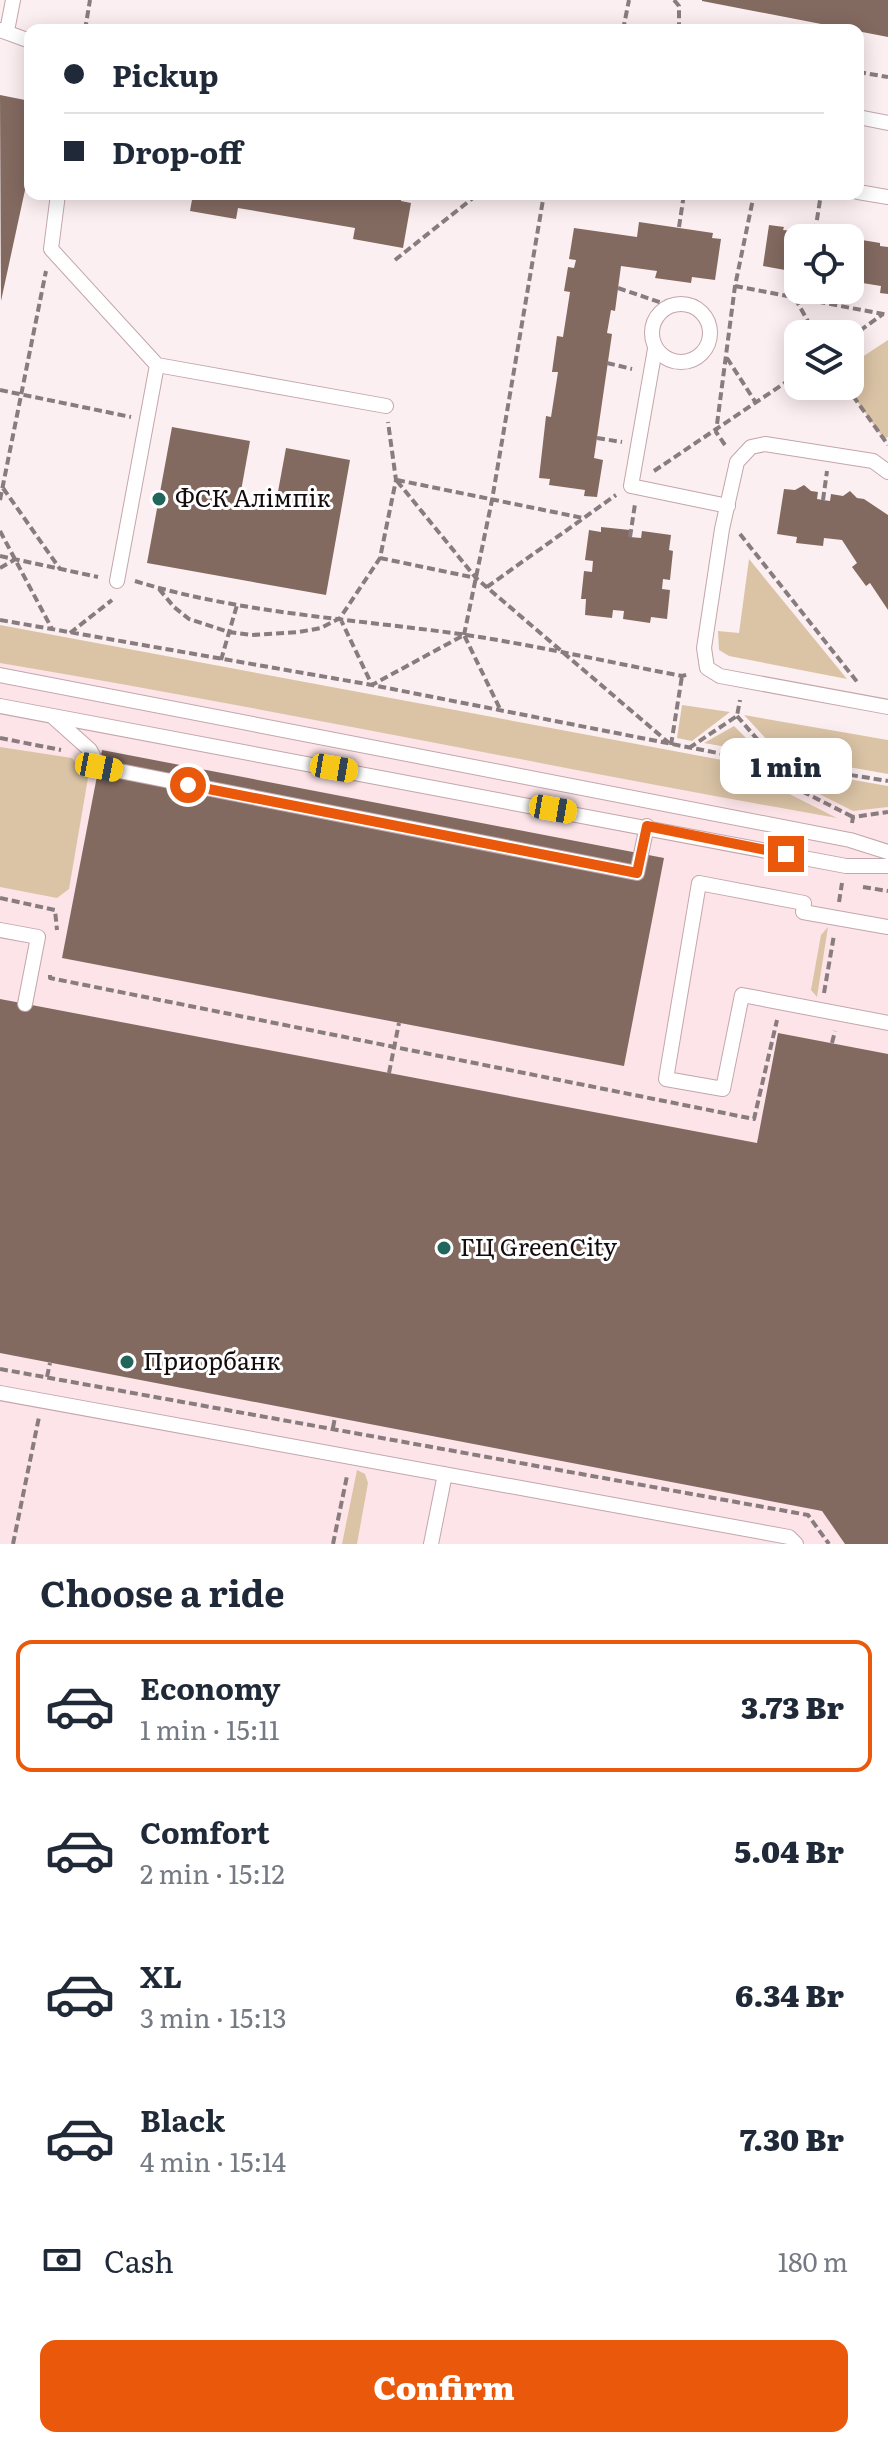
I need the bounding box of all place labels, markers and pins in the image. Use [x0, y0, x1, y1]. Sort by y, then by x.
place label: ФСК Алімпік [175, 479, 331, 514]
marker: ФСК Алімпік [150, 490, 168, 508]
place label: ГЦ GreenCity [460, 1228, 617, 1263]
marker: ГЦ GreenCity [435, 1239, 453, 1257]
place label: Приорбанк [143, 1342, 280, 1377]
marker: Приорбанк [118, 1353, 136, 1371]

